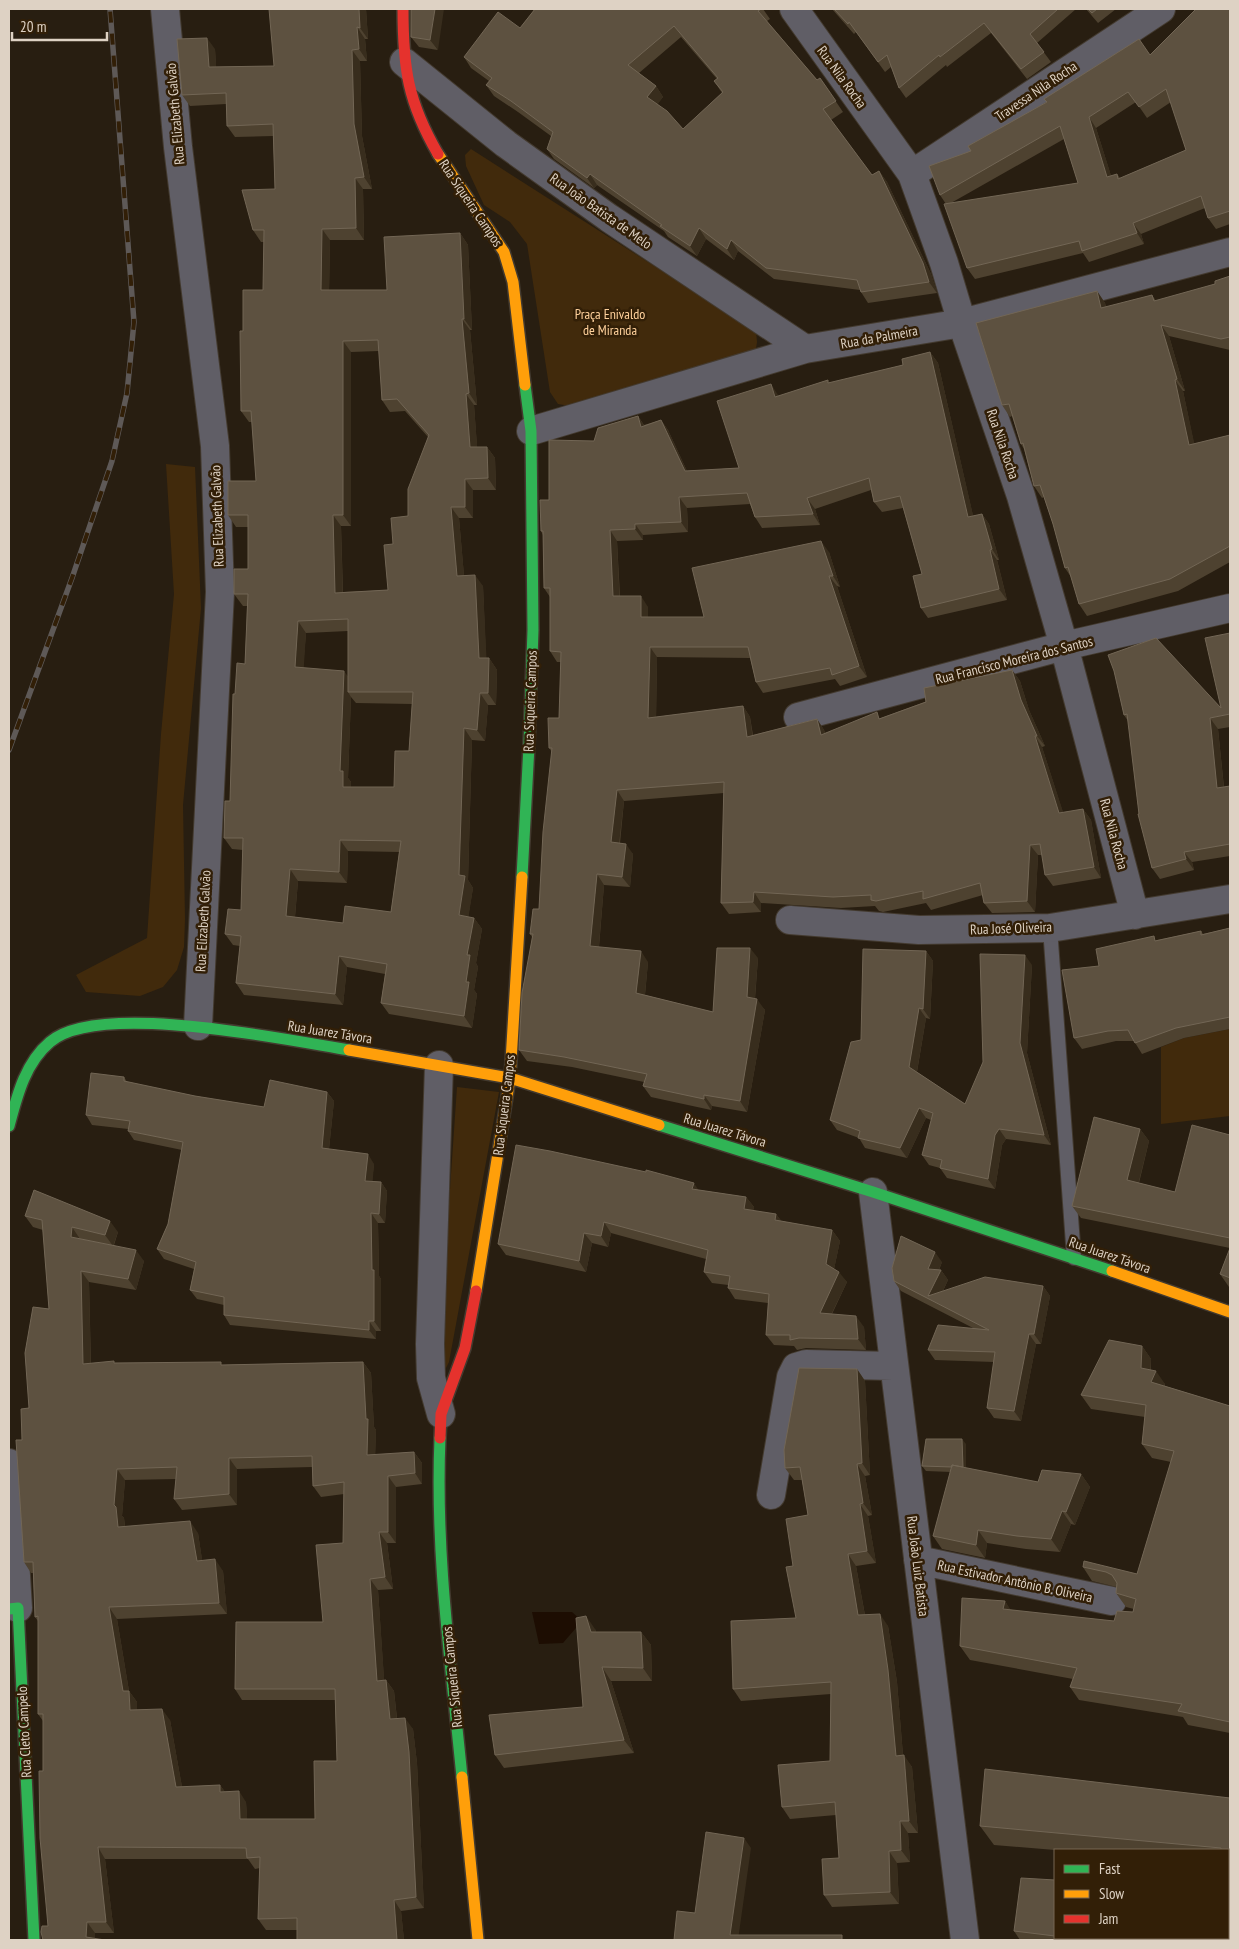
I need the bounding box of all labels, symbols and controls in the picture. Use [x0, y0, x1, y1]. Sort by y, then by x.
scale bar [12, 10, 108, 42]
text: 20 m [20, 17, 46, 36]
street label: Rua Nila Rocha [813, 42, 871, 112]
street label: Travessa Nila Rocha [992, 57, 1080, 125]
street label: Rua Elizabeth Galvão [162, 62, 188, 166]
street label: Rua Siqueira Campos [435, 156, 507, 250]
street label: Rua João Batista de Melo [546, 169, 656, 253]
park label: Praça Enivaldo de Miranda [575, 305, 645, 339]
street label: Rua da Palmeira [839, 321, 919, 353]
street label: Rua Nila Rocha [983, 407, 1023, 481]
street label: Rua Elizabeth Galvão [206, 465, 228, 567]
street label: Rua Francisco Moreira dos Santos [934, 632, 1095, 688]
street label: Rua Siqueira Campos [519, 650, 541, 752]
street label: Rua Nila Rocha [1096, 797, 1132, 871]
street label: Rua Elizabeth Galvão [191, 870, 215, 972]
street label: Rua José Oliveira [970, 918, 1052, 938]
street label: Rua Juarez Távora [287, 1016, 373, 1048]
street label: Rua Siqueira Campos [489, 1053, 519, 1156]
street label: Rua Juarez Távora [682, 1109, 768, 1151]
street label: Rua Juarez Távora [1067, 1233, 1153, 1277]
street label: Rua João Luiz Batista [903, 1515, 933, 1617]
street label: Rua Estivador Antônio B. Oliveira [936, 1556, 1094, 1606]
street label: Rua Siqueira Campos [438, 1625, 466, 1728]
street label: Rua Cleto Campelo [13, 1686, 35, 1778]
legend [1054, 1849, 1229, 1939]
text: Fast [1099, 1859, 1120, 1878]
text: Slow [1099, 1884, 1124, 1903]
text: Jam [1098, 1909, 1118, 1928]

